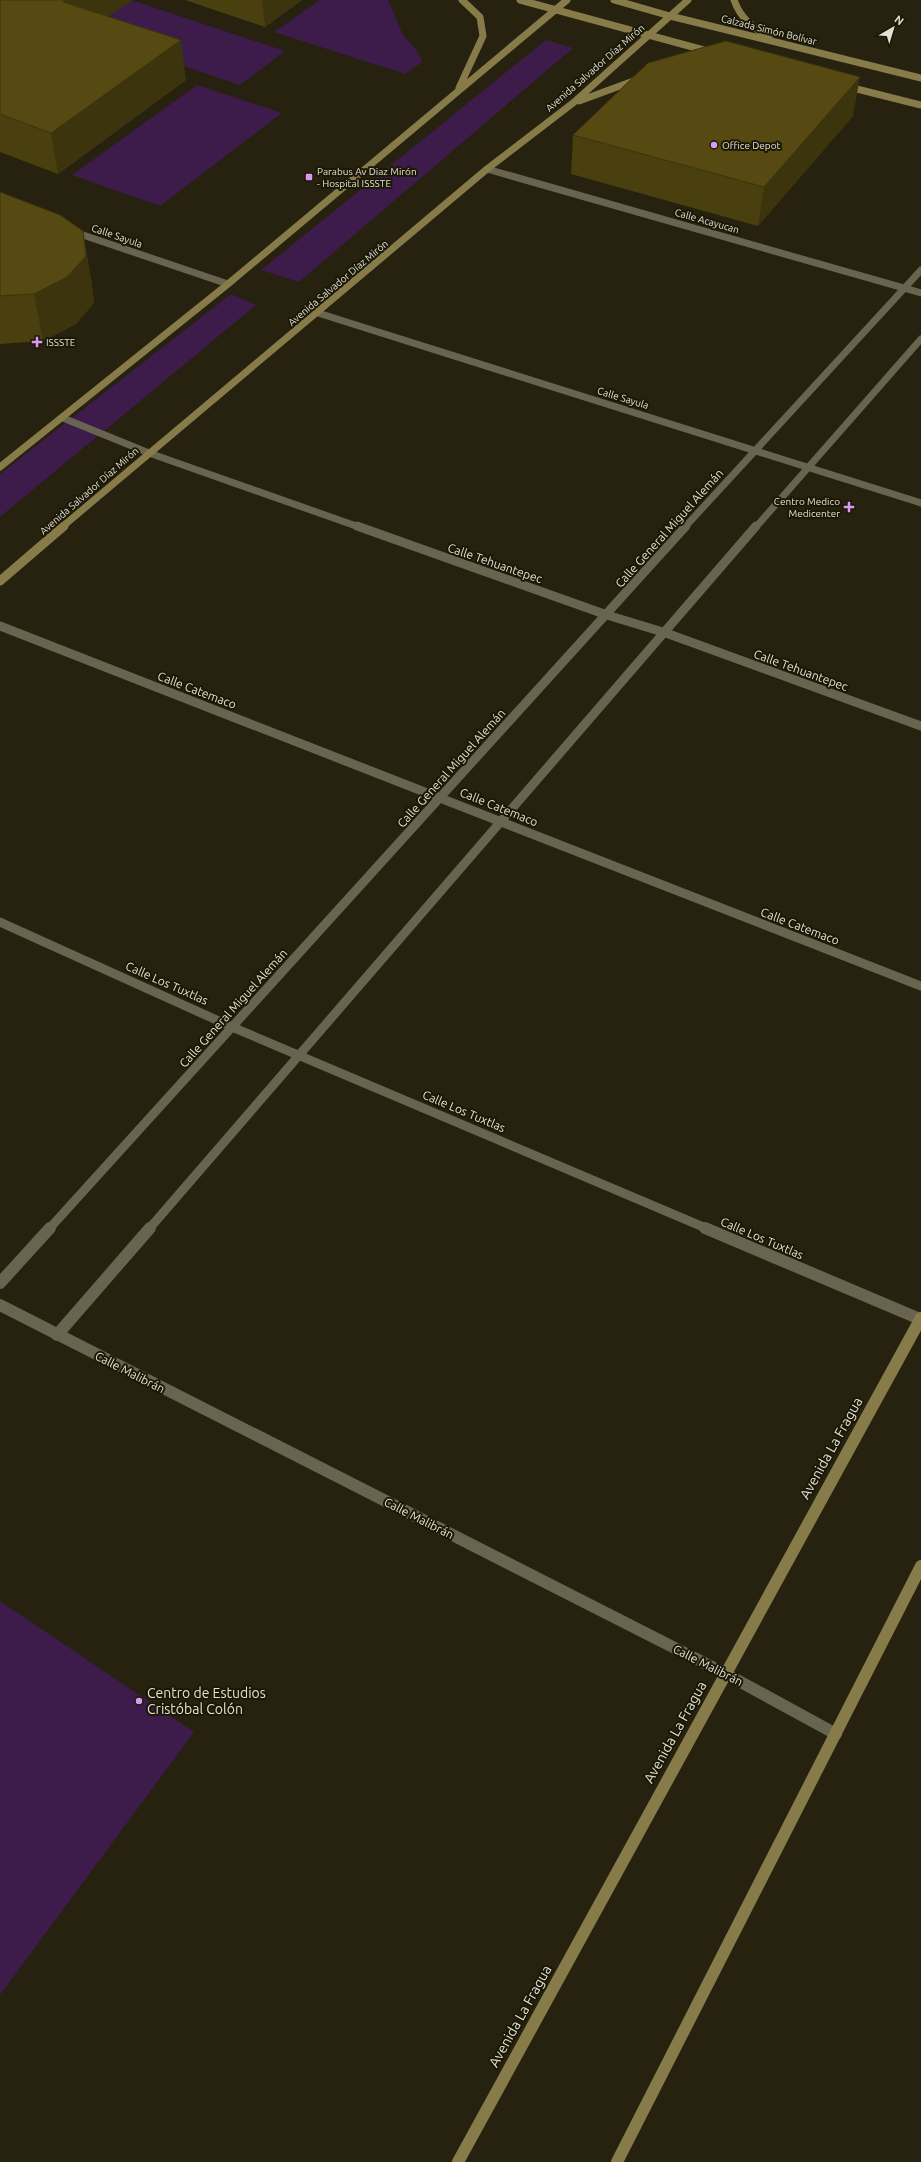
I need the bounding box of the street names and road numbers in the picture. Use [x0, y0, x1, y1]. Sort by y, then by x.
street label: Calzada Simón Bolívar [720, 13, 818, 47]
street label: Avenida Salvador Díaz Mirón [543, 22, 647, 114]
street label: Calle Acayucan [673, 207, 741, 235]
street label: Calle Sayula [90, 222, 144, 250]
street label: Avenida Salvador Díaz Mirón [286, 238, 390, 328]
street label: Calle Sayula [596, 385, 650, 411]
street label: Avenida Salvador Díaz Mirón [37, 445, 141, 537]
street label: Calle General Miguel Alemán [613, 466, 725, 590]
street label: Calle Tehuantepec [446, 541, 544, 585]
street label: Calle Tehuantepec [752, 647, 850, 693]
street label: Calle Catemaco [156, 669, 238, 711]
street label: Calle General Miguel Alemán [395, 706, 507, 830]
street label: Calle Catemaco [458, 785, 540, 829]
street label: Calle Catemaco [759, 905, 841, 947]
street label: Calle General Miguel Alemán [177, 946, 289, 1070]
street label: Calle Los Tuxtlas [124, 959, 210, 1007]
street label: Calle Los Tuxtlas [421, 1088, 507, 1134]
street label: Calle Los Tuxtlas [719, 1215, 805, 1261]
street label: Calle Malibrán [93, 1349, 167, 1395]
street label: Avenida La Fragua [796, 1394, 866, 1502]
street label: Calle Malibrán [382, 1495, 456, 1541]
street label: Calle Malibrán [671, 1642, 745, 1688]
street label: Avenida La Fragua [640, 1678, 710, 1786]
street label: Avenida La Fragua [485, 1962, 555, 2070]

